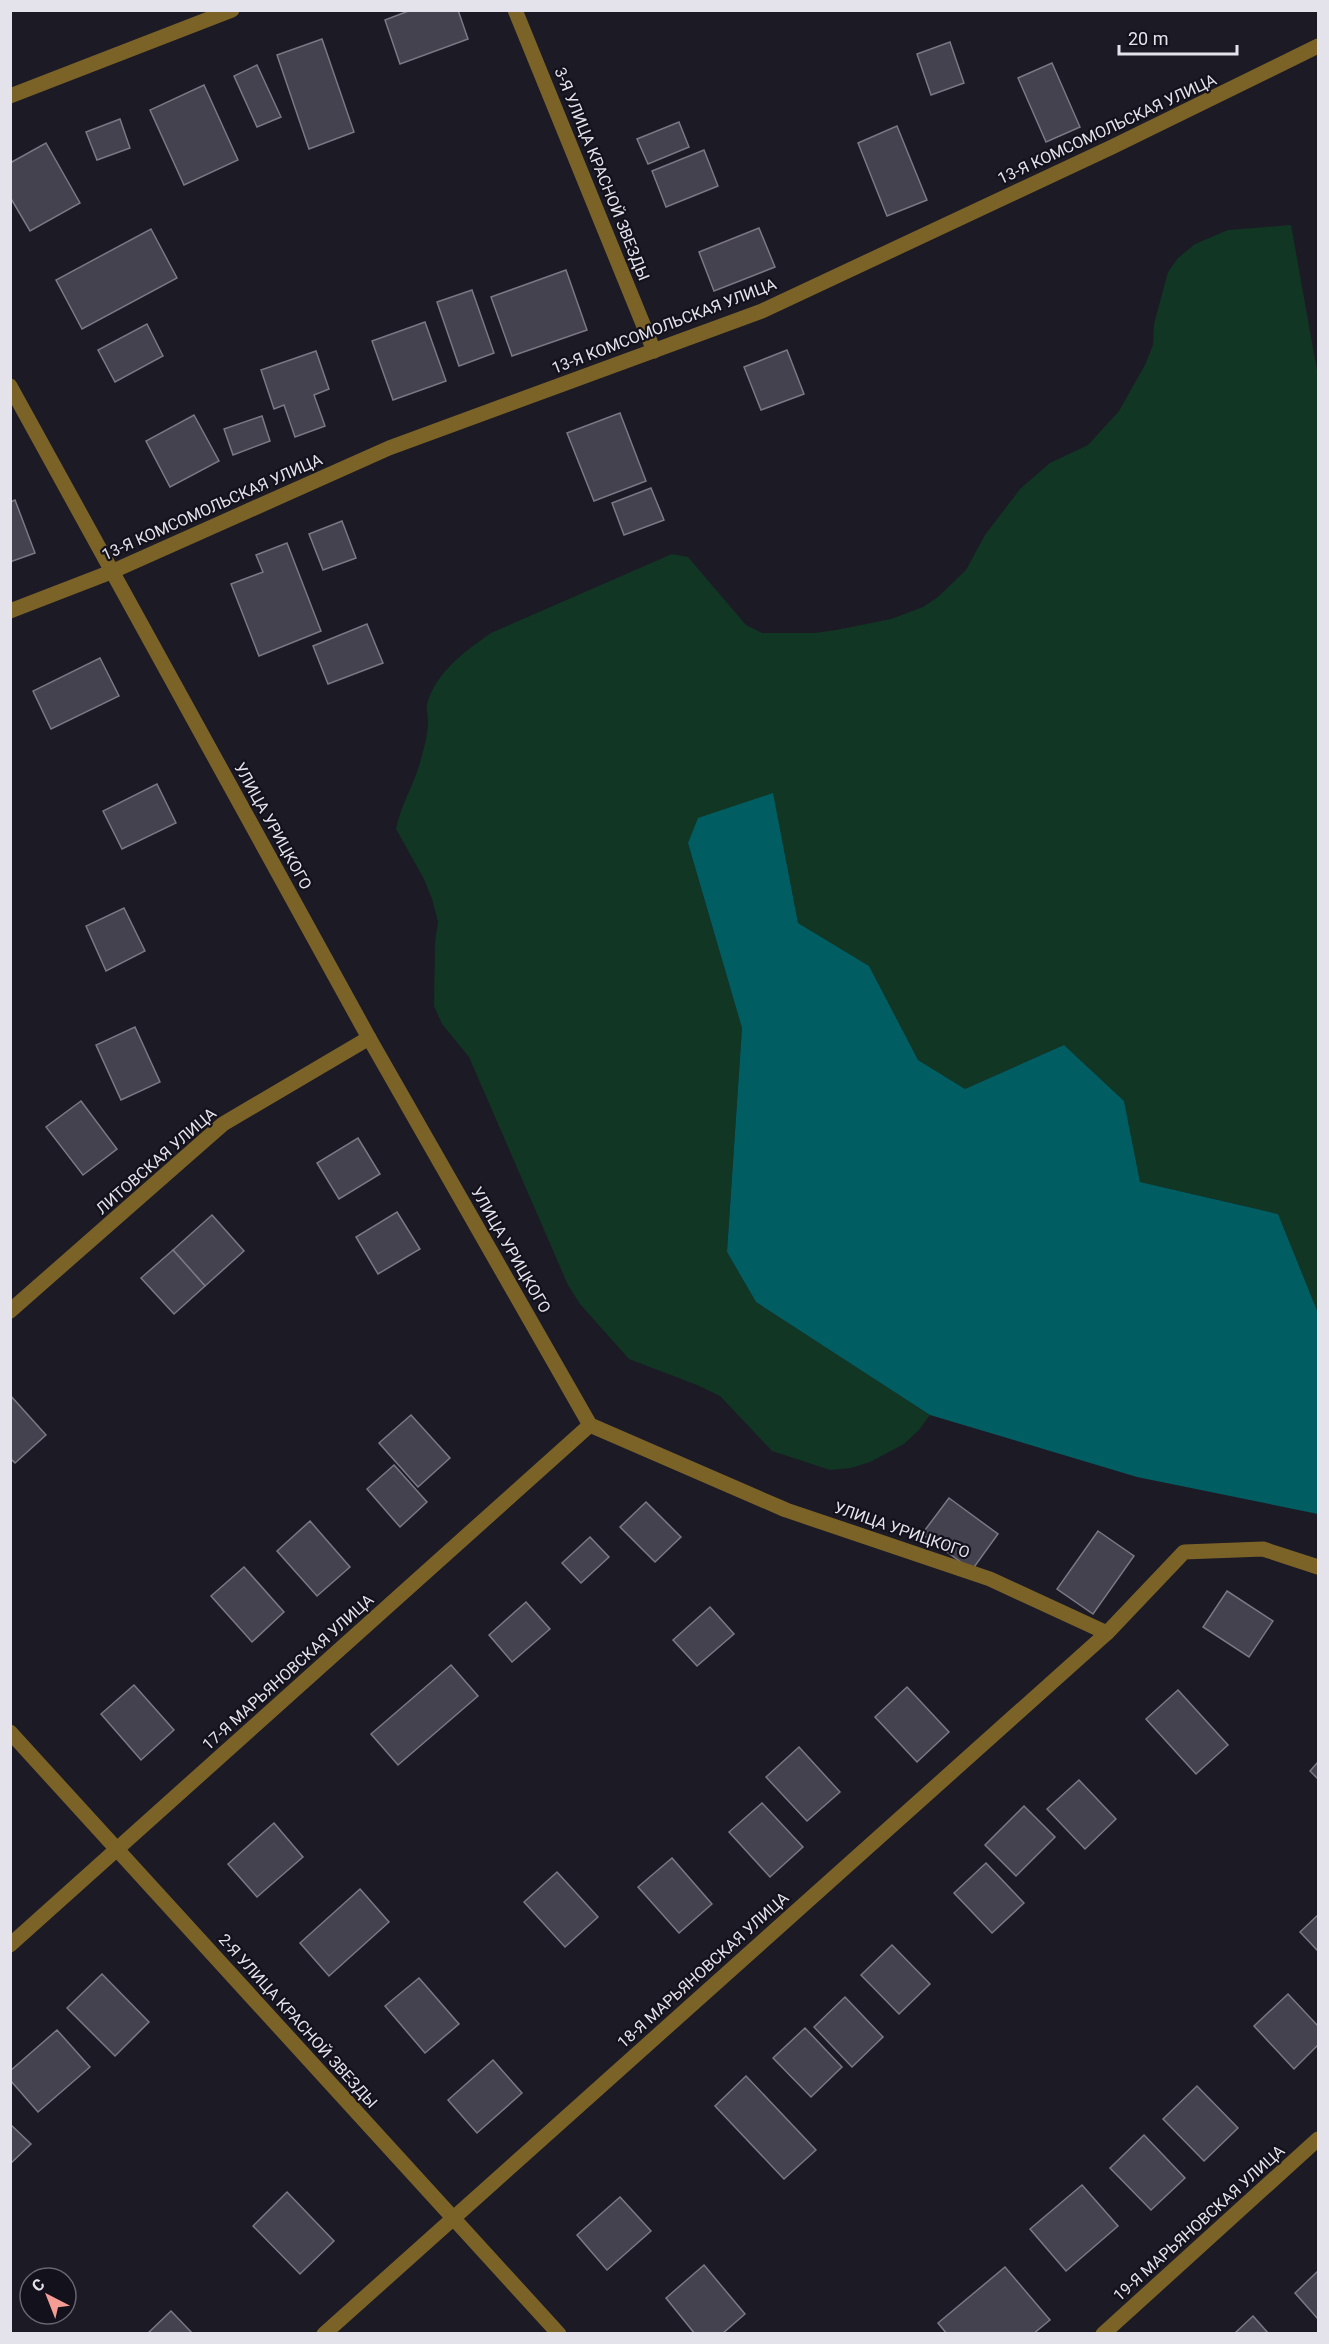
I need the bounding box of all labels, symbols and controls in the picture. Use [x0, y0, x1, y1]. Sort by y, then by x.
scale bar [1119, 18, 1238, 56]
text: 20 m [1128, 28, 1168, 49]
street label: 3-Я УЛИЦА КРАСНОЙ ЗВЕЗДЫ [550, 65, 654, 283]
street label: 13-Я КОМСОМОЛЬСКАЯ УЛИЦА [995, 70, 1220, 188]
street label: 13-Я КОМСОМОЛЬСКАЯ УЛИЦА [549, 274, 780, 378]
street label: 13-Я КОМСОМОЛЬСКАЯ УЛИЦА [99, 449, 326, 564]
street label: УЛИЦА УРИЦКОГО [230, 759, 316, 893]
street label: ЛИТОВСКАЯ УЛИЦА [92, 1103, 220, 1218]
street label: УЛИЦА УРИЦКОГО [467, 1184, 555, 1316]
street label: УЛИЦА УРИЦКОГО [832, 1498, 972, 1562]
street label: 17-Я МАРЬЯНОВСКАЯ УЛИЦА [198, 1590, 378, 1754]
street label: 18-Я МАРЬЯНОВСКАЯ УЛИЦА [613, 1888, 793, 2052]
street label: 2-Я УЛИЦА КРАСНОЙ ЗВЕЗДЫ [215, 1930, 381, 2112]
street label: 19-Я МАРЬЯНОВСКАЯ УЛИЦА [1109, 2141, 1289, 2305]
north arrow [18, 2266, 78, 2326]
text: С [28, 2275, 49, 2296]

